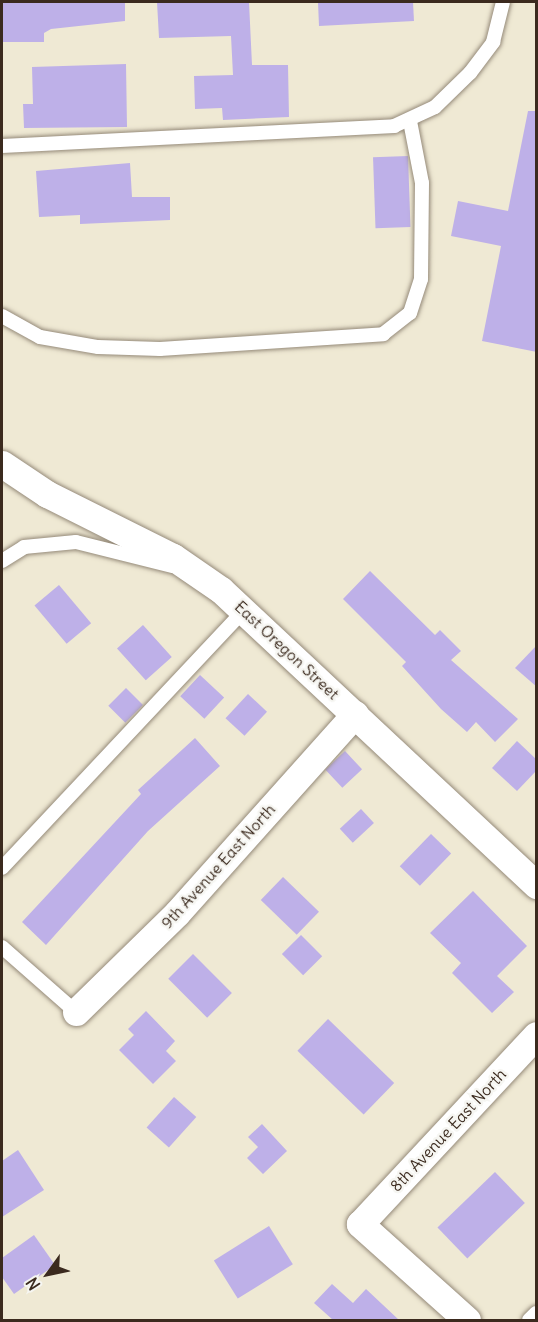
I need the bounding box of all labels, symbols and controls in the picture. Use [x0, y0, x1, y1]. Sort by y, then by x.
street label: East Oregon Street [231, 597, 343, 703]
street label: 9th Avenue East North [157, 800, 279, 932]
street label: 8th Avenue East North [386, 1065, 510, 1195]
north arrow [18, 1244, 78, 1304]
text: N [22, 1274, 44, 1294]

